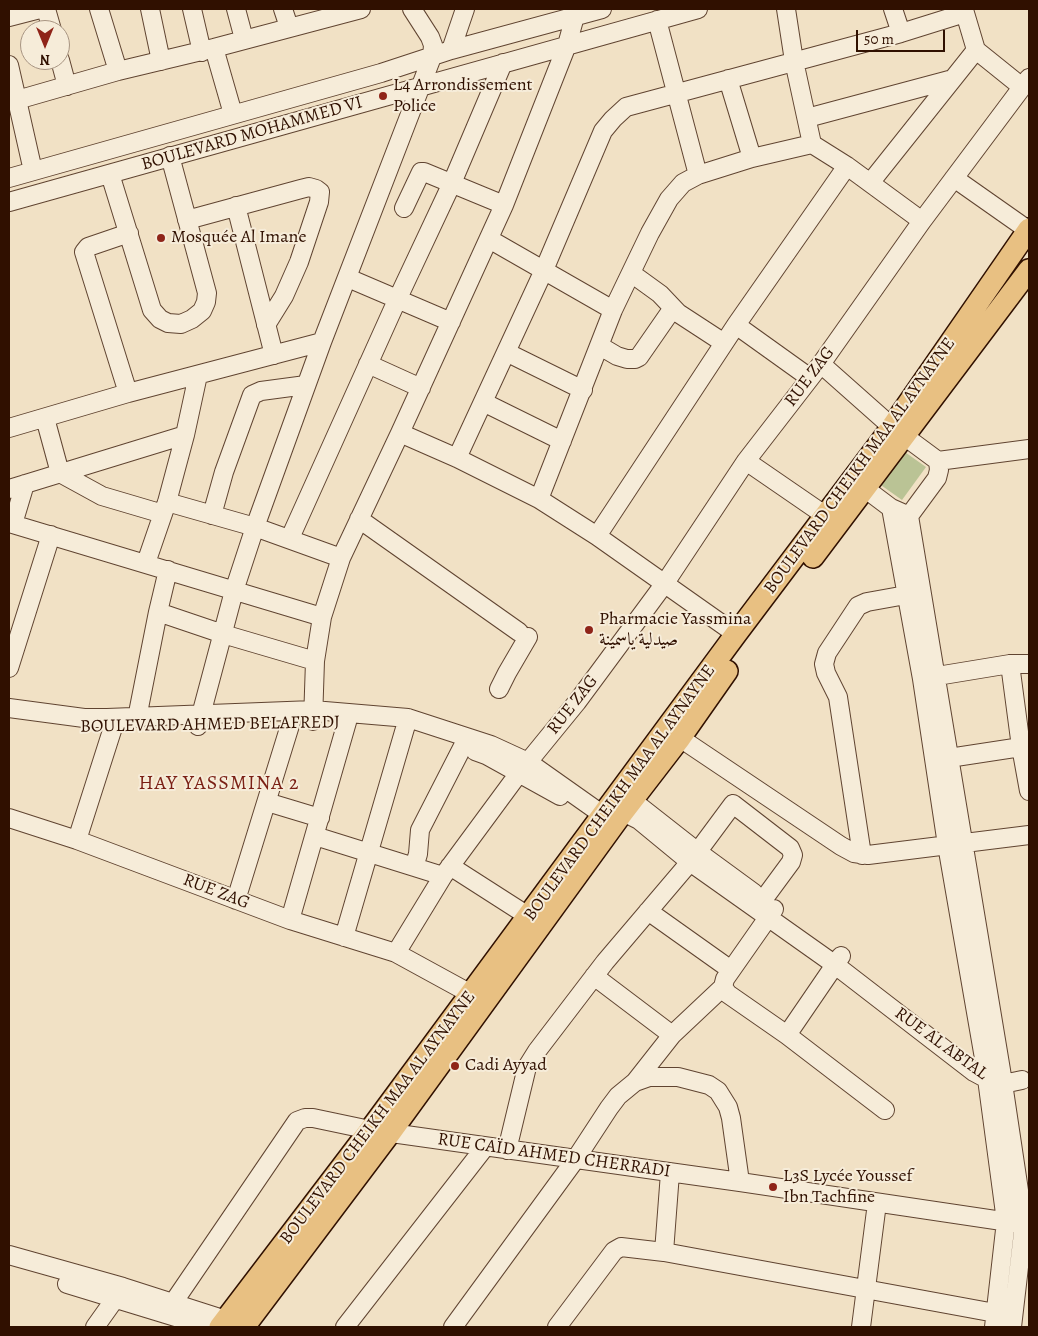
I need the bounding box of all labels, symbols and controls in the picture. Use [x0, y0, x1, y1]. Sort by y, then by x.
north arrow [20, 20, 70, 70]
scale bar [858, 20, 947, 52]
text: 50 m [864, 29, 894, 49]
text: N [40, 50, 50, 69]
place label: L4 Arrondissement Police [393, 75, 533, 118]
marker: L4 Arrondissement Police [377, 90, 389, 102]
street label: BOULEVARD MOHAMMED VI [139, 92, 365, 176]
place label: Mosquée Al Imane [171, 227, 307, 249]
marker: Mosquée Al Imane [155, 232, 167, 244]
street label: BOULEVARD CHEIKH MAA AL AYNAYNE [760, 334, 960, 598]
street label: RUE ZAG [780, 343, 840, 411]
place label: Pharmacie Yassmina صيدلية ياسمينة [599, 609, 751, 652]
marker: Pharmacie Yassmina صيدلية ياسمينة [583, 624, 595, 636]
street label: BOULEVARD CHEIKH MAA AL AYNAYNE [520, 661, 720, 925]
street label: RUE ZAG [543, 671, 603, 739]
street label: BOULEVARD AHMED BELAFREDJ [80, 712, 340, 738]
district label: HAY YASSMINA 2 [137, 772, 301, 796]
street label: RUE ZAG [180, 869, 252, 915]
street label: BOULEVARD CHEIKH MAA AL AYNAYNE [276, 987, 480, 1249]
street label: RUE AL ABTAL [890, 1003, 992, 1085]
place label: Cadi Ayyad [465, 1055, 547, 1077]
marker: Cadi Ayyad [449, 1060, 461, 1072]
street label: RUE CAÏD AHMED CHERRADI [436, 1129, 672, 1183]
place label: L3S Lycée Youssef Ibn Tachfine [783, 1166, 913, 1208]
marker: L3S Lycée Youssef Ibn Tachfine [767, 1181, 779, 1193]

